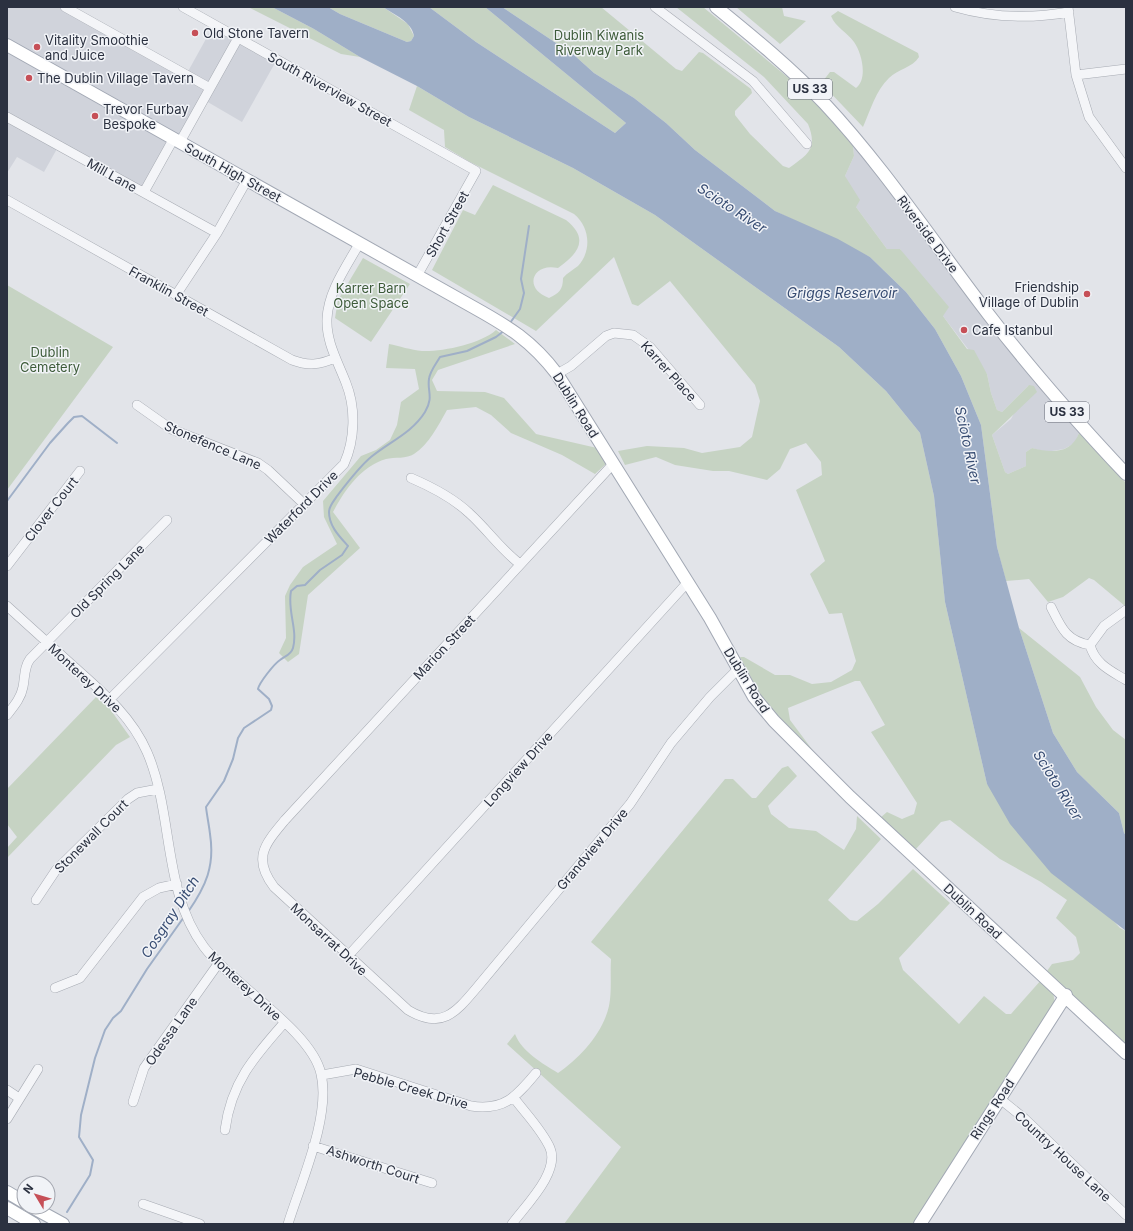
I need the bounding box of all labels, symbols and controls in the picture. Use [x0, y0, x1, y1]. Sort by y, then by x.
place label: Old Stone Tavern [203, 25, 309, 41]
park label: Dublin Kiwanis Riverway Park [554, 27, 644, 58]
marker: Old Stone Tavern [190, 28, 200, 38]
place label: Vitality Smoothie and Juice [45, 32, 149, 63]
marker: Vitality Smoothie and Juice [32, 42, 42, 52]
street label: South Riverview Street [265, 48, 395, 130]
place label: The Dublin Village Tavern [37, 70, 194, 86]
marker: The Dublin Village Tavern [24, 73, 34, 83]
road number: US 33 [788, 79, 832, 99]
place label: Trevor Furbay Bespoke [103, 101, 189, 132]
marker: Trevor Furbay Bespoke [90, 111, 100, 121]
street label: South High Street [182, 139, 284, 205]
street label: Mill Lane [84, 155, 140, 195]
water label: Scioto River [695, 179, 771, 237]
street label: Short Street [422, 188, 472, 260]
street label: Riverside Drive [894, 192, 962, 276]
street label: Franklin Street [126, 263, 212, 319]
place label: Friendship Village of Dublin [979, 279, 1079, 310]
park label: Karrer Barn Open Space [333, 280, 409, 311]
water label: Griggs Reservoir [787, 284, 898, 301]
marker: Friendship Village of Dublin [1082, 289, 1092, 299]
place label: Cafe Istanbul [972, 322, 1053, 338]
marker: Cafe Istanbul [959, 325, 969, 335]
street label: Karrer Place [638, 338, 700, 404]
park label: Dublin Cemetery [20, 344, 80, 375]
street label: Dublin Road [550, 369, 602, 441]
road number: US 33 [1045, 402, 1089, 422]
water label: Scioto River [952, 405, 985, 486]
street label: Stonefence Lane [162, 417, 264, 473]
street label: Waterford Drive [261, 467, 341, 547]
street label: Clover Court [21, 473, 81, 545]
street label: Old Spring Lane [67, 541, 147, 621]
street label: Marion Street [410, 611, 478, 683]
street label: Monterey Drive [45, 640, 125, 716]
street label: Dublin Road [721, 644, 773, 716]
street label: Longview Drive [480, 728, 556, 810]
water label: Scioto River [1030, 747, 1087, 823]
street label: Stonewall Court [51, 796, 131, 876]
street label: Grandview Drive [553, 805, 631, 893]
water label: Cosgray Ditch [137, 873, 202, 961]
street label: Dublin Road [940, 880, 1006, 942]
street label: Monsarrat Drive [287, 899, 371, 979]
street label: Monterey Drive [205, 948, 285, 1024]
street label: Odessa Lane [141, 994, 201, 1068]
street label: Pebble Creek Drive [352, 1064, 470, 1112]
street label: Rings Road [966, 1076, 1018, 1142]
street label: Country House Lane [1011, 1107, 1115, 1205]
street label: Ashworth Court [325, 1141, 421, 1187]
north arrow [16, 1175, 56, 1215]
text: N [20, 1181, 36, 1196]

